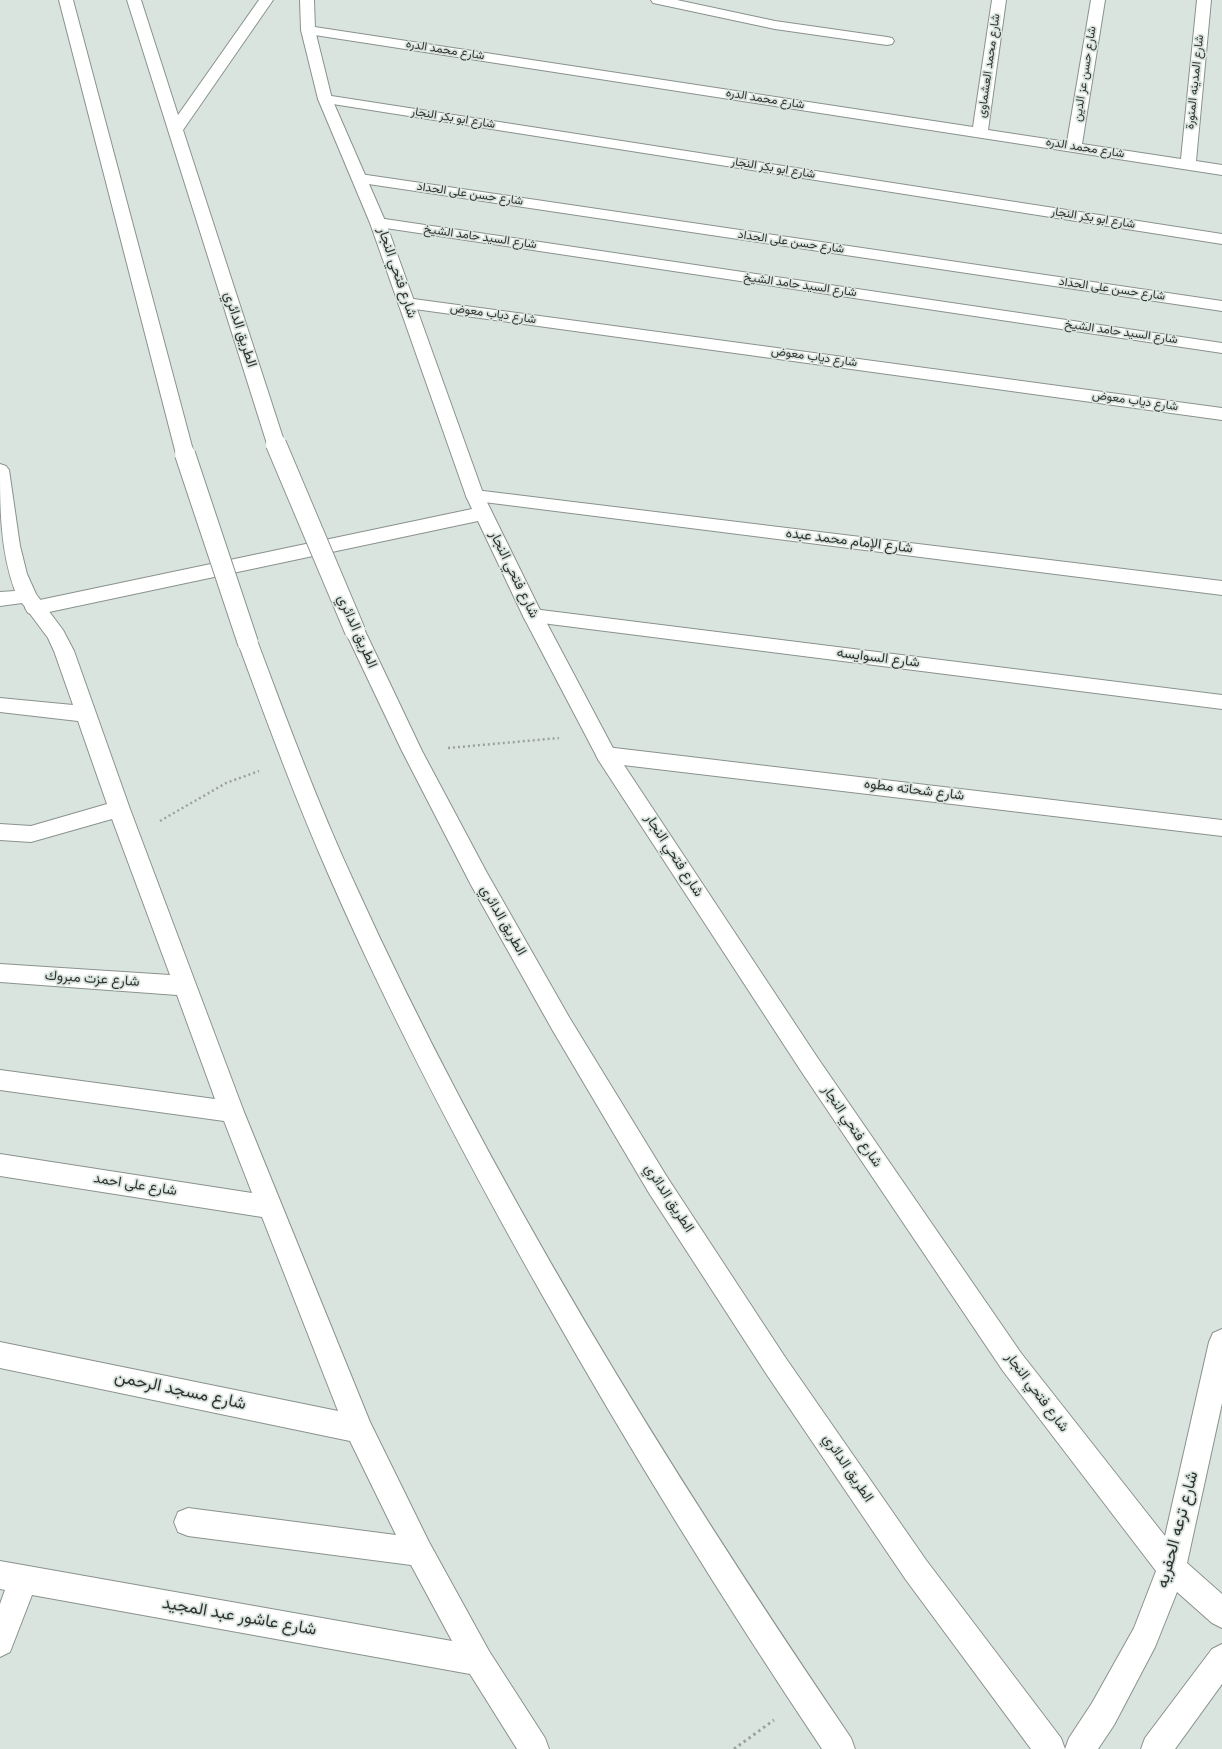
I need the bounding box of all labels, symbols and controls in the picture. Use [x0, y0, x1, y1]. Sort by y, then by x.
street label: شارع محمد العشماوى [976, 13, 1004, 119]
street label: شارع حسن عز الدين [1071, 25, 1101, 123]
street label: شارع المدينه المنورة [1184, 34, 1208, 130]
street label: شارع محمد الدره [405, 38, 485, 64]
street label: شارع محمد الدره [725, 87, 805, 113]
street label: شارع ابو بكر النجار [410, 105, 496, 133]
street label: شارع محمد الدره [1045, 136, 1125, 162]
street label: شارع ابو بكر النجار [730, 155, 816, 183]
street label: شارع حسن على الحداد [416, 180, 524, 210]
street label: شارع ابو بكر النجار [1050, 205, 1136, 233]
street label: شارع السيد حامد الشيخ [423, 223, 537, 253]
street label: شارع فتحي النجار [373, 225, 419, 321]
street label: شارع حسن على الحداد [737, 228, 845, 258]
street label: شارع السيد حامد الشيخ [743, 271, 857, 301]
street label: شارع حسن على الحداد [1058, 275, 1166, 305]
street label: الطريق الدائري [219, 290, 259, 370]
street label: شارع دياب معوض [449, 302, 537, 328]
street label: شارع السيد حامد الشيخ [1064, 318, 1178, 348]
street label: شارع دياب معوض [770, 345, 858, 371]
street label: شارع دياب معوض [1091, 389, 1179, 415]
street label: شارع الإمام محمد عبده [784, 526, 914, 558]
street label: شارع فتحي النجار [485, 529, 541, 621]
street label: الطريق الدائري [332, 593, 380, 671]
street label: شارع السوايسه [835, 646, 921, 672]
street label: شارع شحاته مطوه [863, 777, 965, 805]
street label: شارع فتحي النجار [640, 812, 706, 900]
street label: الطريق الدائري [475, 883, 529, 959]
street label: شارع عزت مبروك [44, 968, 140, 992]
street label: شارع فتحي النجار [817, 1083, 885, 1171]
street label: الطريق الدائري [640, 1162, 696, 1236]
street label: شارع على احمد [92, 1171, 178, 1201]
street label: شارع فتحي النجار [1001, 1350, 1071, 1436]
street label: شارع مسجد الرحمن [112, 1368, 248, 1416]
street label: الطريق الدائري [818, 1432, 876, 1506]
street label: شارع ترعه الحفريه [1154, 1469, 1204, 1591]
street label: شارع عاشور عبد المجيد [160, 1594, 318, 1642]

